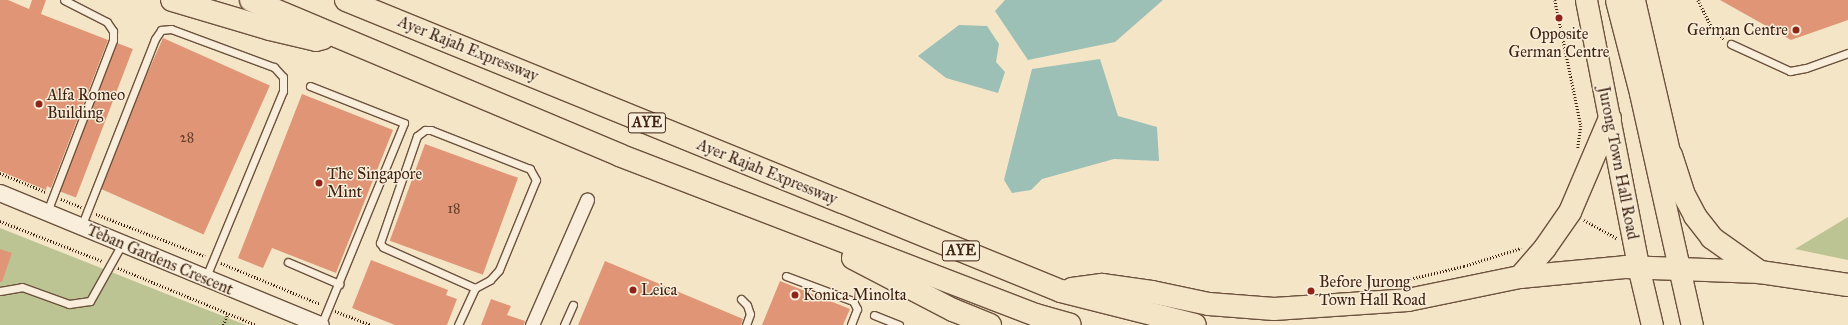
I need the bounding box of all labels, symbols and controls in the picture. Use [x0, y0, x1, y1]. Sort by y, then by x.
street label: Ayer Rajah Expressway [395, 12, 541, 86]
marker: Opposite German Centre [1554, 13, 1564, 23]
place label: German Centre [1687, 20, 1788, 40]
place label: Opposite German Centre [1508, 24, 1610, 62]
marker: German Centre [1791, 25, 1801, 35]
place label: Alfa Romeo Building [47, 85, 125, 123]
street label: Jurong Town Hall Road [1594, 85, 1642, 241]
marker: Alfa Romeo Building [34, 99, 44, 109]
road number: AYE [627, 110, 667, 136]
house number: 28 [180, 130, 194, 146]
street label: Ayer Rajah Expressway [694, 135, 840, 209]
place label: The Singapore Mint [327, 164, 422, 202]
marker: The Singapore Mint [314, 178, 324, 188]
house number: 18 [448, 201, 460, 217]
street label: Teban Gardens Crescent [84, 221, 236, 299]
road number: AYE [941, 238, 981, 264]
place label: Before Jurong Town Hall Road [1319, 272, 1426, 310]
place label: Leica [641, 280, 677, 300]
marker: Leica [628, 285, 638, 295]
place label: Konica Minolta [803, 285, 907, 305]
marker: Before Jurong Town Hall Road [1306, 286, 1316, 296]
marker: Konica Minolta [790, 290, 800, 300]

